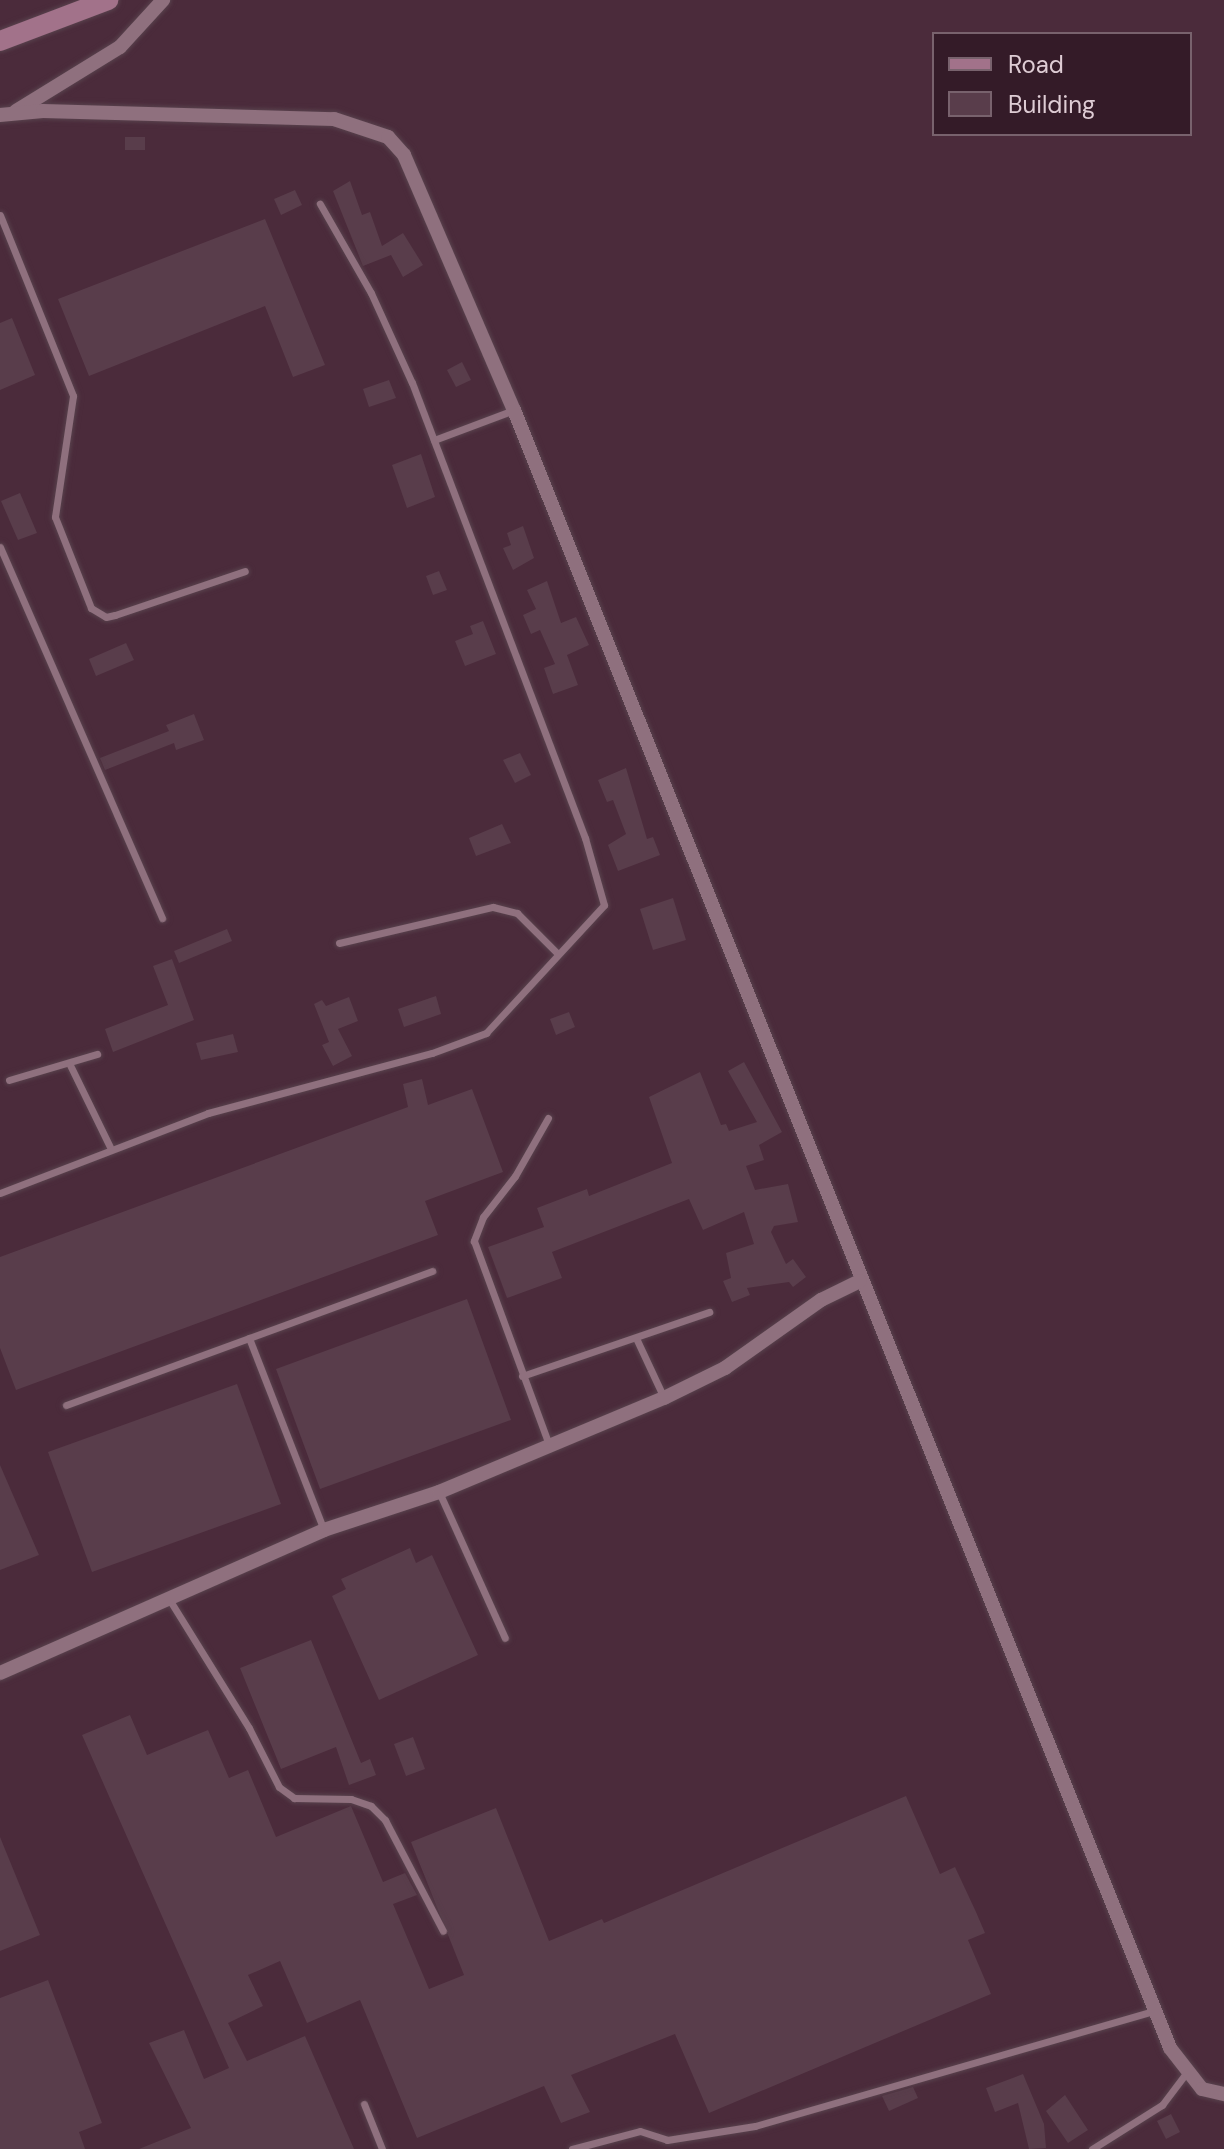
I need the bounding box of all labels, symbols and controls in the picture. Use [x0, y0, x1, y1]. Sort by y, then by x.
legend [932, 32, 1192, 136]
text: Road [1008, 49, 1064, 80]
text: Building [1008, 89, 1095, 120]

